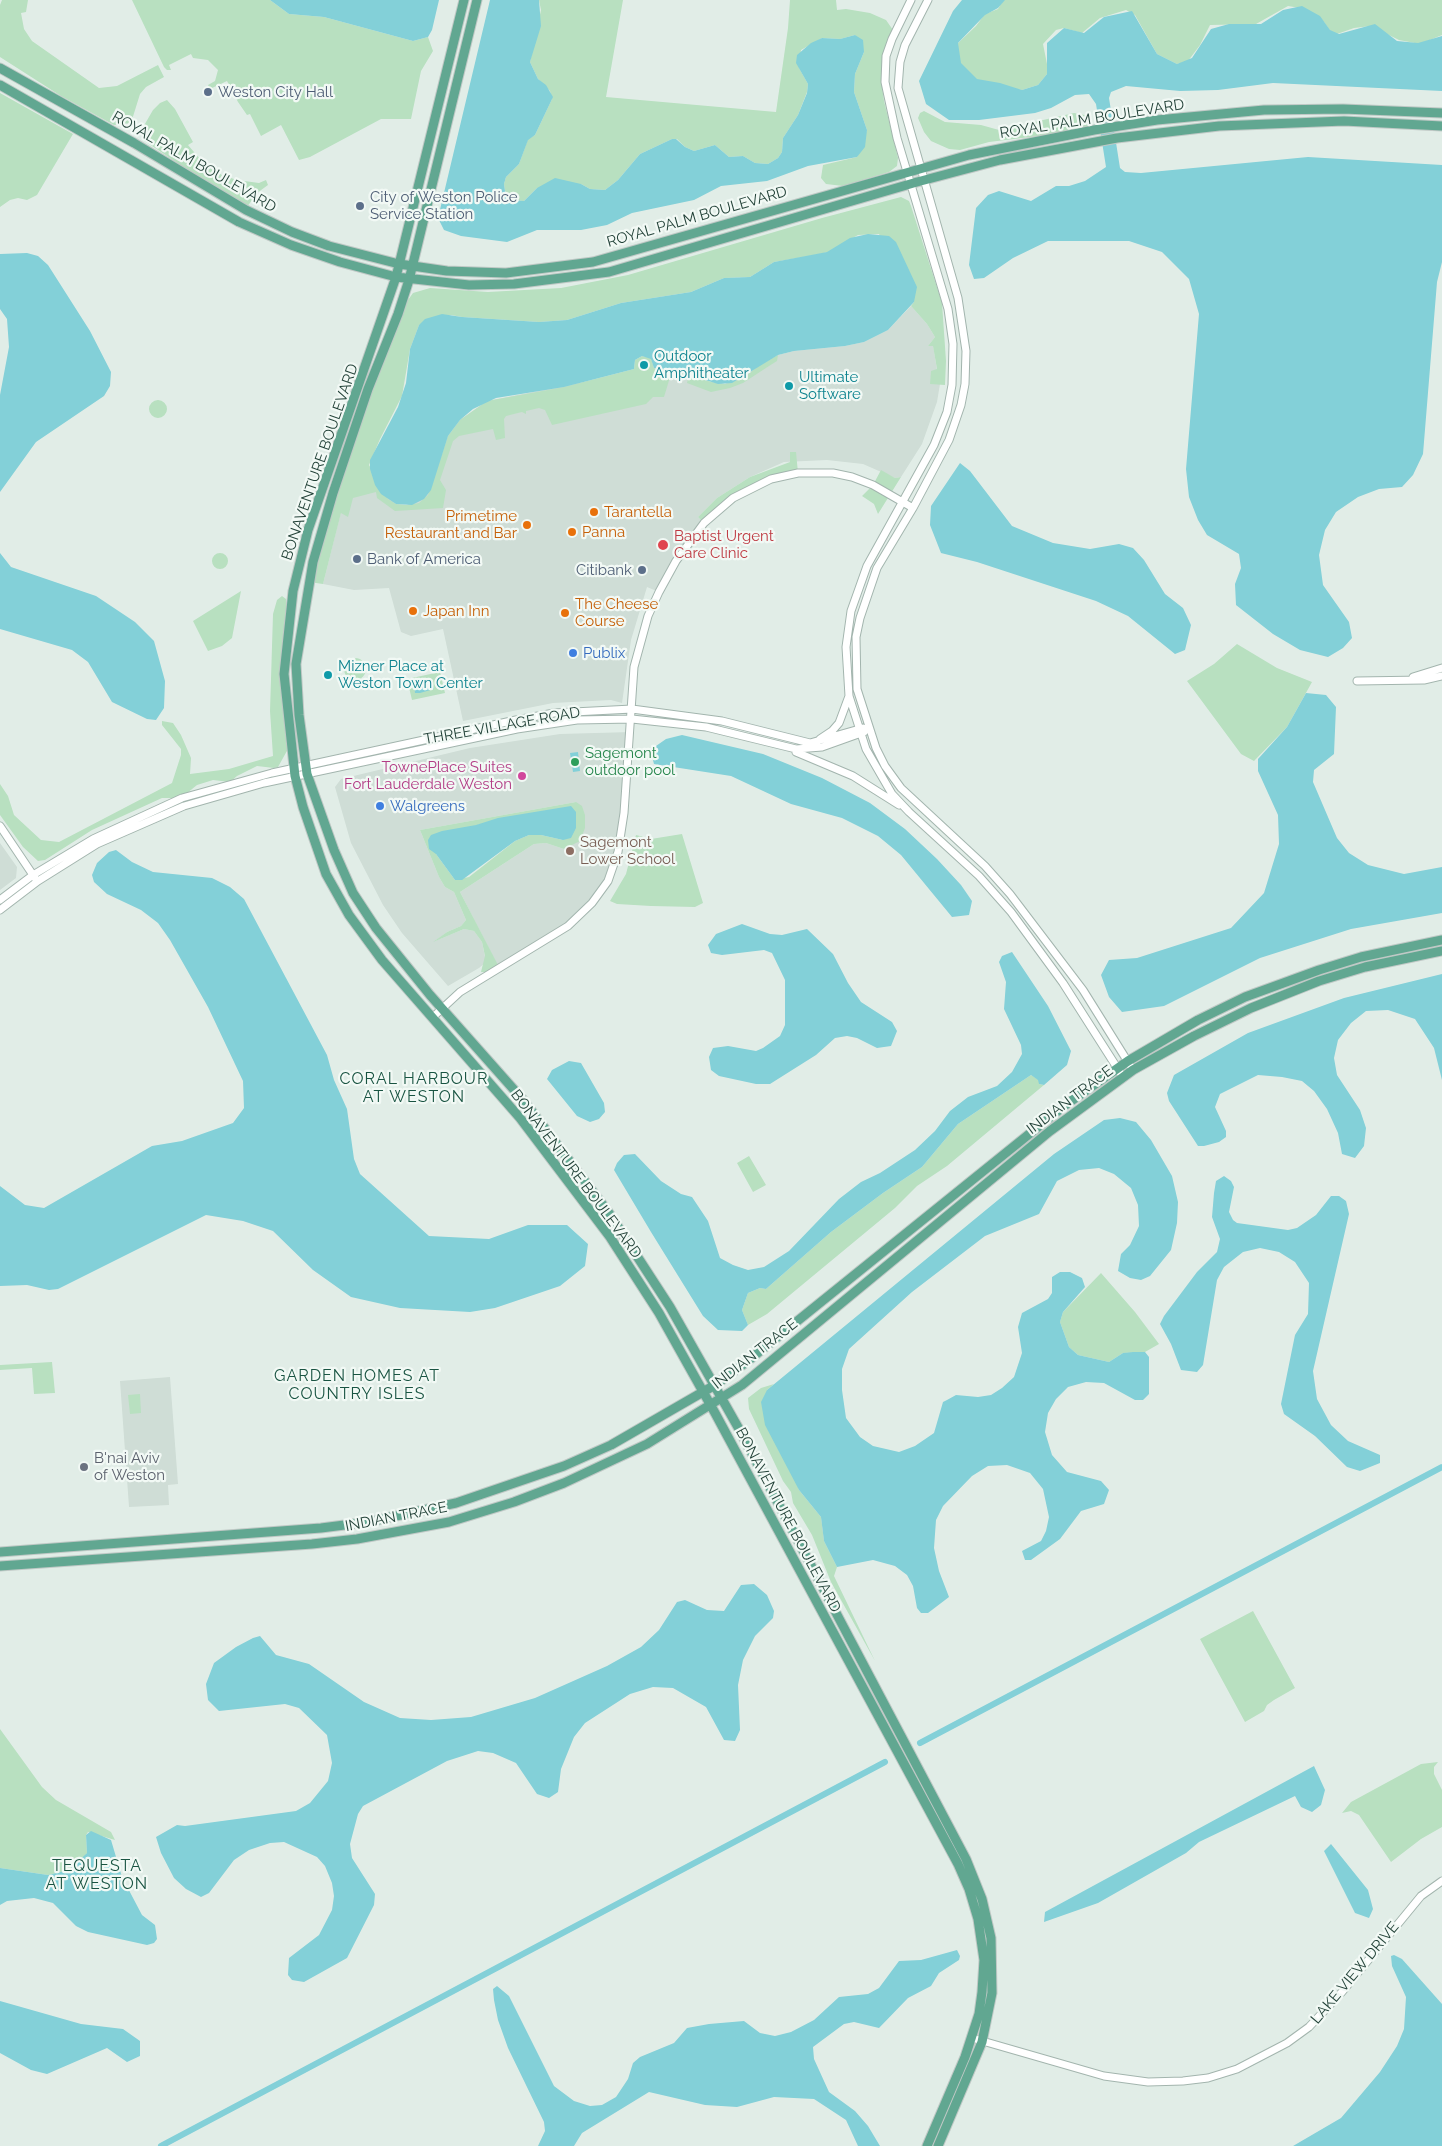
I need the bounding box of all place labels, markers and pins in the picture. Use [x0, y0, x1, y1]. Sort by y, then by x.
place label: Weston City Hall [218, 83, 333, 101]
marker: Weston City Hall [202, 86, 214, 98]
place label: City of Weston Police Service Station [370, 188, 518, 223]
marker: City of Weston Police Service Station [354, 200, 366, 212]
place label: Outdoor Amphitheater [654, 347, 749, 382]
marker: Outdoor Amphitheater [638, 359, 650, 371]
place label: Ultimate Software [799, 368, 861, 403]
marker: Ultimate Software [783, 380, 795, 392]
place label: Tarantella [604, 503, 672, 521]
marker: Tarantella [588, 506, 600, 518]
place label: Primetime Restaurant and Bar [385, 507, 517, 542]
marker: Primetime Restaurant and Bar [521, 519, 533, 531]
place label: Panna [582, 523, 625, 541]
marker: Panna [566, 526, 578, 538]
place label: Baptist Urgent Care Clinic [674, 527, 774, 562]
marker: Baptist Urgent Care Clinic [656, 538, 670, 552]
place label: Bank of America [367, 550, 481, 568]
marker: Bank of America [351, 553, 363, 565]
place label: Citibank [576, 561, 632, 579]
marker: Citibank [636, 564, 648, 576]
place label: The Cheese Course [575, 595, 658, 630]
place label: Japan Inn [423, 602, 489, 620]
marker: Japan Inn [407, 605, 419, 617]
marker: The Cheese Course [559, 607, 571, 619]
place label: Publix [583, 644, 625, 662]
marker: Publix [567, 647, 579, 659]
place label: Mizner Place at Weston Town Center [338, 657, 483, 692]
marker: Mizner Place at Weston Town Center [322, 669, 334, 681]
place label: Sagemont outdoor pool [585, 744, 675, 779]
marker: Sagemont outdoor pool [569, 756, 581, 768]
place label: TownePlace Suites Fort Lauderdale Weston [344, 758, 512, 793]
marker: TownePlace Suites Fort Lauderdale Weston [516, 770, 528, 782]
place label: Walgreens [390, 797, 465, 815]
marker: Walgreens [374, 800, 386, 812]
place label: Sagemont Lower School [580, 833, 675, 868]
marker: Sagemont Lower School [564, 845, 576, 857]
place label: B'nai Aviv of Weston [94, 1449, 165, 1484]
marker: B'nai Aviv of Weston [78, 1461, 90, 1473]

